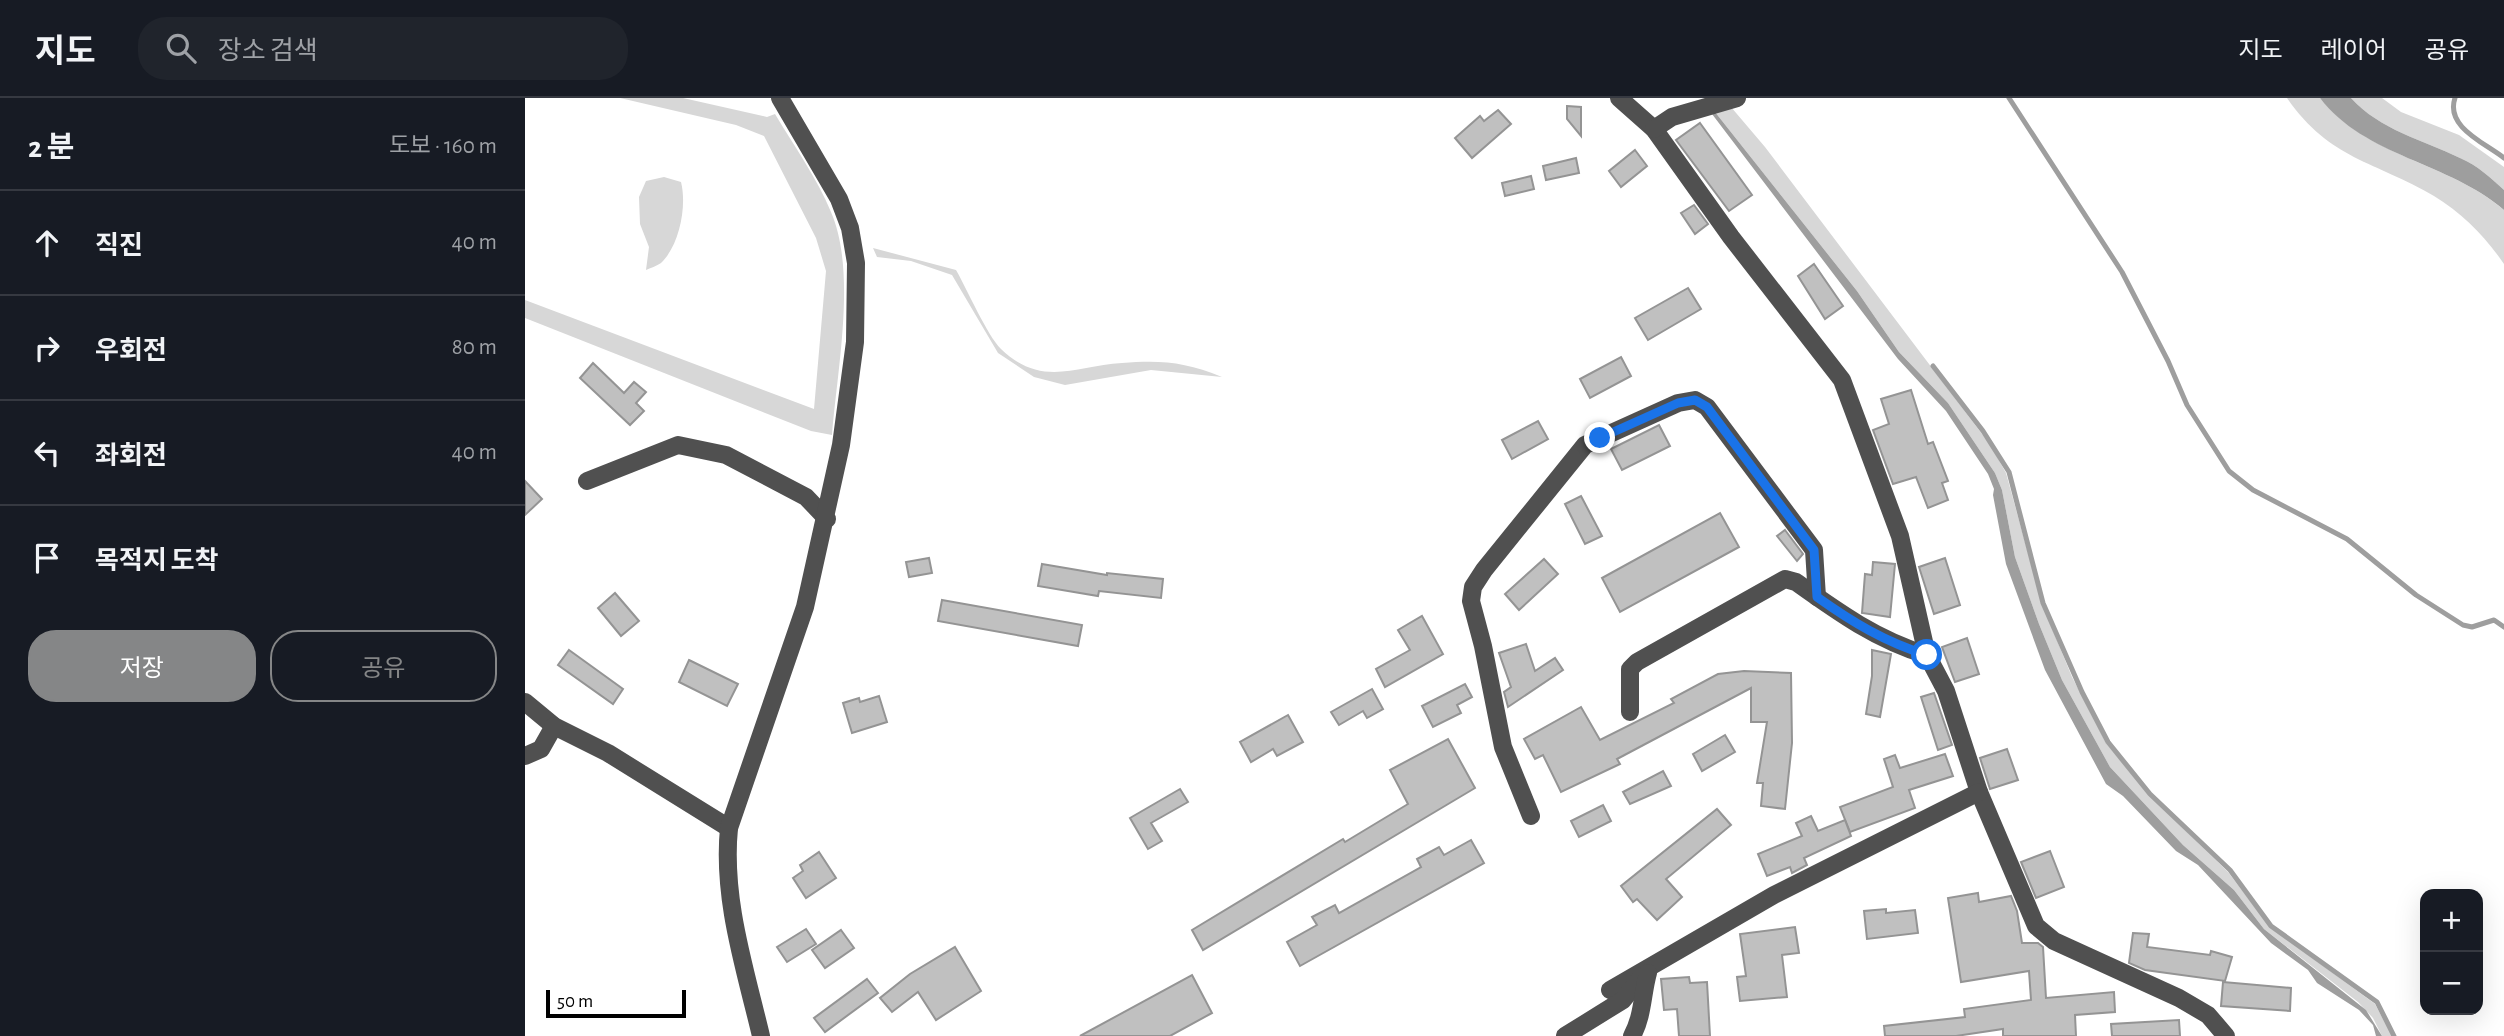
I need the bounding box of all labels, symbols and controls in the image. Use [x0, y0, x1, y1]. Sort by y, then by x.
search box [138, 17, 628, 80]
icon: search [162, 29, 200, 67]
text: 지도 [35, 36, 96, 69]
text: 장소 검색 [218, 38, 318, 64]
text: 지도 [2238, 39, 2283, 63]
text: 레이어 [2321, 39, 2387, 63]
text: 공유 [2425, 39, 2469, 63]
text: 2 분 [28, 133, 74, 163]
text: 도보 · 160 m [389, 135, 497, 158]
icon: ahead [28, 224, 66, 262]
text: 40 m [452, 231, 497, 254]
text: 직진 [95, 233, 143, 259]
icon: right [28, 329, 66, 367]
text: 80 m [452, 336, 497, 359]
text: 우회전 [95, 338, 167, 364]
route end [1584, 422, 1615, 453]
icon: left [28, 434, 66, 472]
text: 40 m [452, 441, 497, 464]
text: 좌회전 [95, 443, 167, 469]
icon: arrive [28, 539, 66, 577]
text: 목적지 도착 [95, 548, 219, 574]
button: 저장 [28, 630, 256, 702]
button: 공유 [270, 630, 497, 702]
route start [1911, 639, 1942, 670]
map controls [2420, 889, 2483, 1015]
button: + [2420, 889, 2483, 952]
button: − [2420, 952, 2483, 1015]
scale bar [546, 987, 686, 1019]
text: 50 m [557, 992, 593, 1011]

